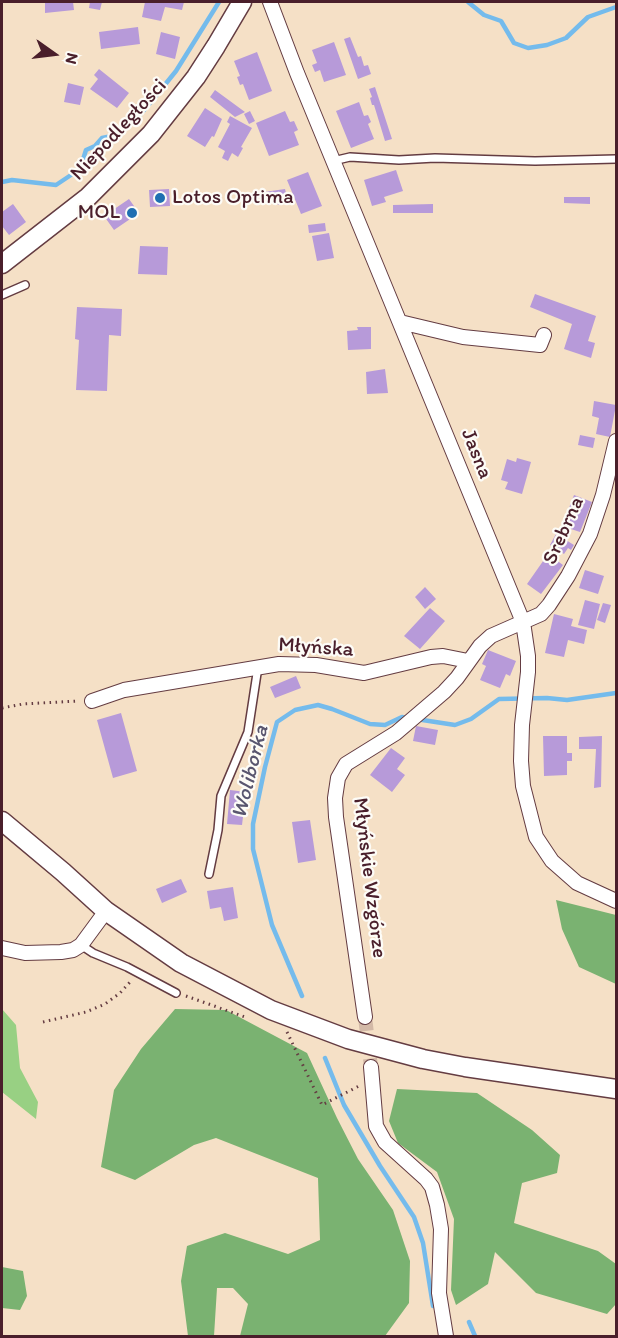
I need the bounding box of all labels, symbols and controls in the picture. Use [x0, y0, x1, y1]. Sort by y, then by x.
north arrow [24, 24, 84, 84]
text: N [61, 51, 82, 66]
street label: Niepodległości [65, 74, 173, 186]
place label: Lotos Optima [172, 185, 293, 211]
marker: Lotos Optima [153, 191, 167, 205]
place label: MOL [78, 200, 120, 226]
marker: MOL [125, 206, 139, 220]
street label: Jasna [455, 425, 497, 483]
street label: Srebrna [538, 493, 590, 569]
street label: Młyńska [278, 633, 354, 663]
water label: Woliborka [227, 723, 275, 821]
street label: Młyńskie Wzgórze [347, 796, 391, 960]

